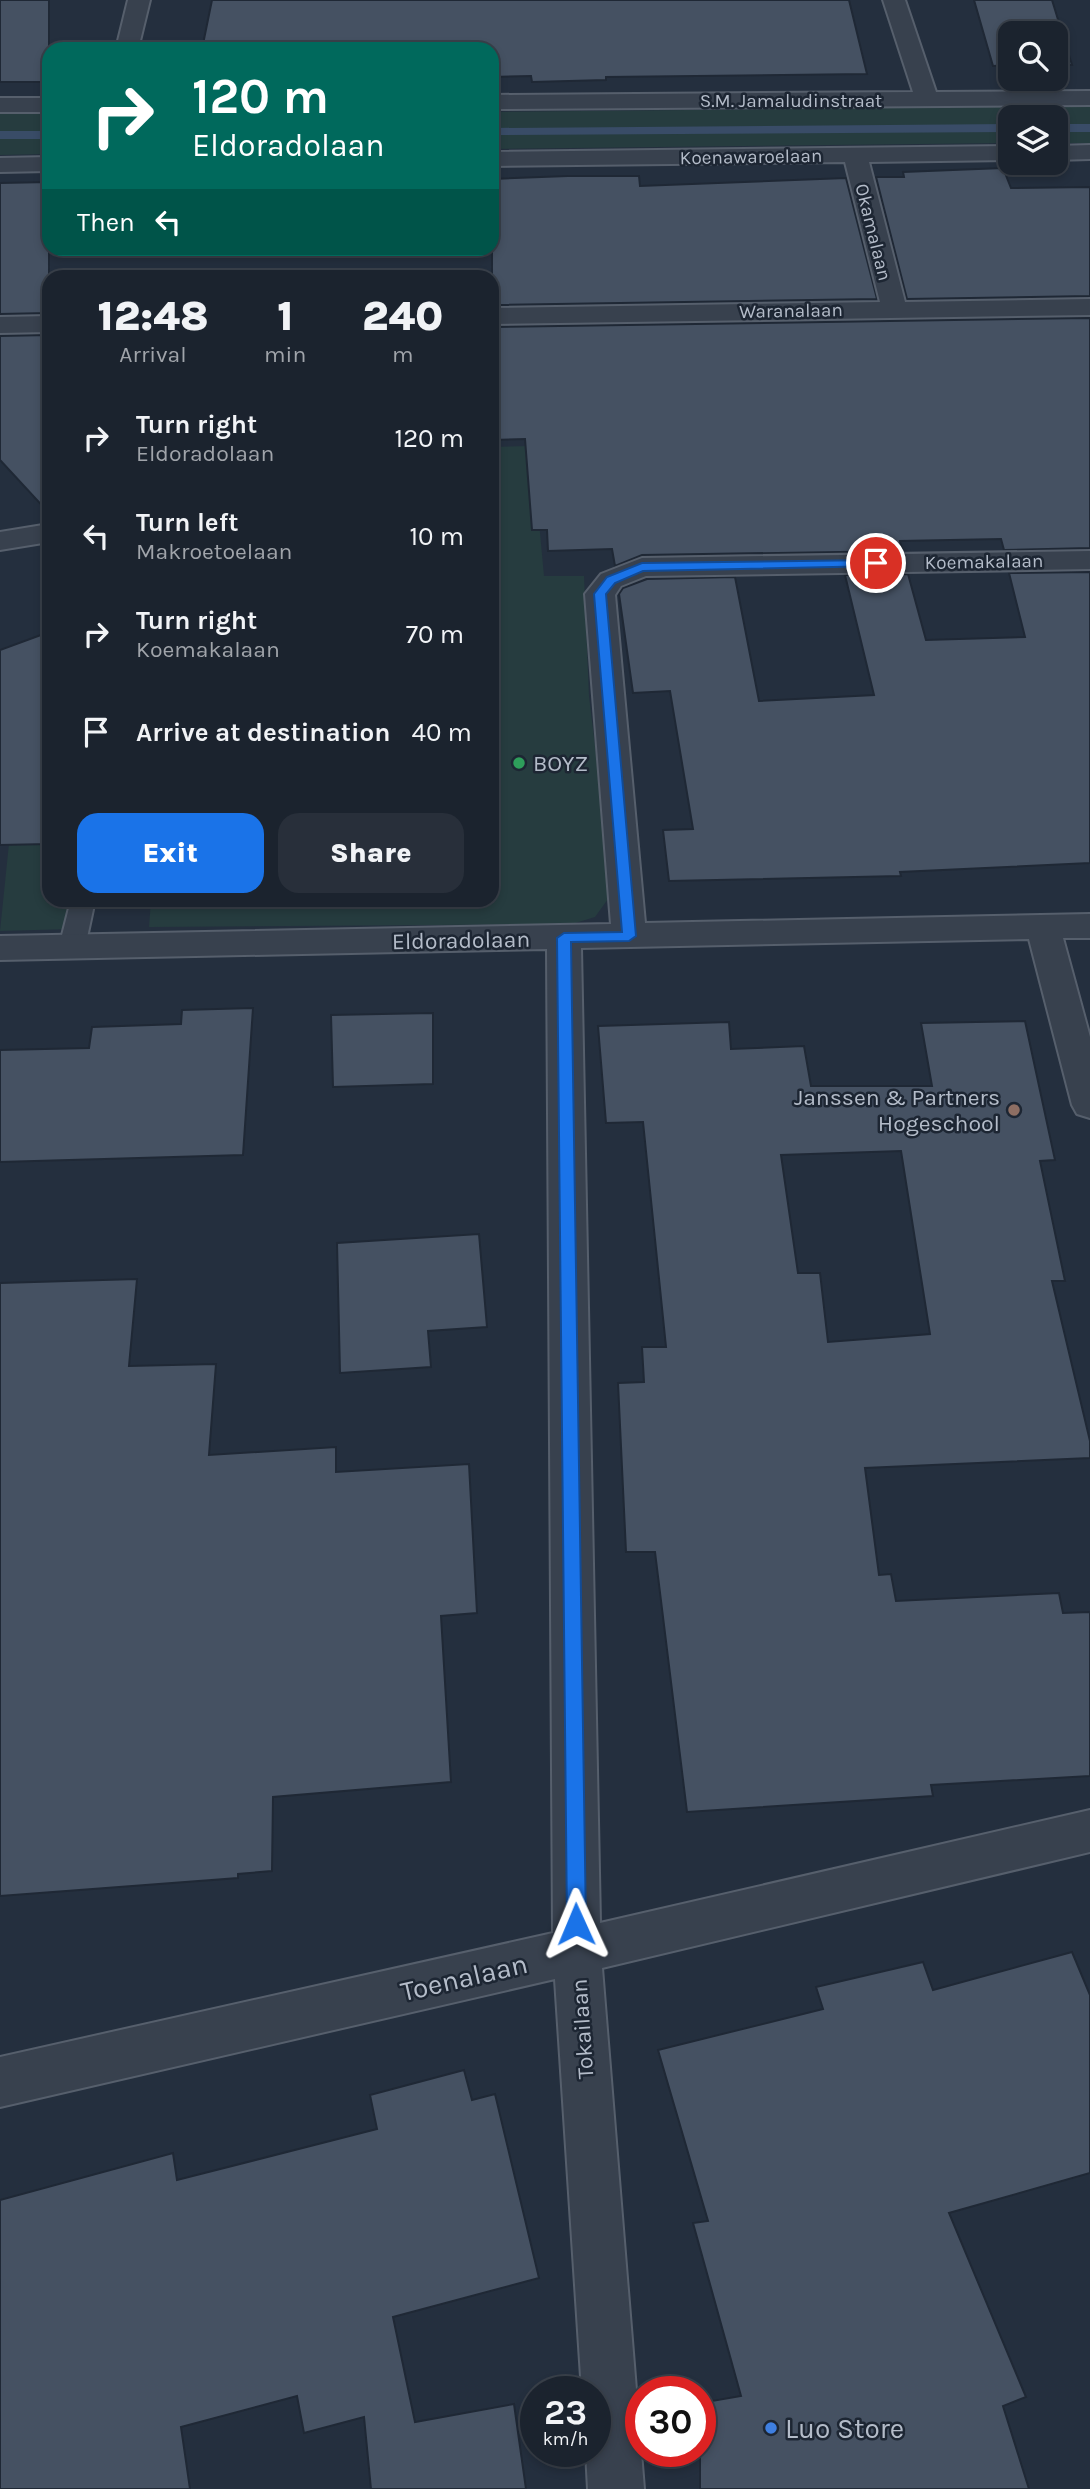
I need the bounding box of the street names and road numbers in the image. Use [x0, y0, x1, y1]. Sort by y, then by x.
street label: S.M. Jamaludinstraat [700, 90, 882, 112]
street label: Koenawaroelaan [680, 145, 822, 169]
street label: Okamalaan [850, 181, 896, 283]
street label: Waranalaan [739, 299, 843, 323]
street label: Koemakalaan [924, 550, 1044, 574]
street label: Eldoradolaan [392, 926, 530, 955]
street label: Toenalaan [397, 1947, 531, 2008]
street label: Tokailaan [566, 1978, 599, 2080]

